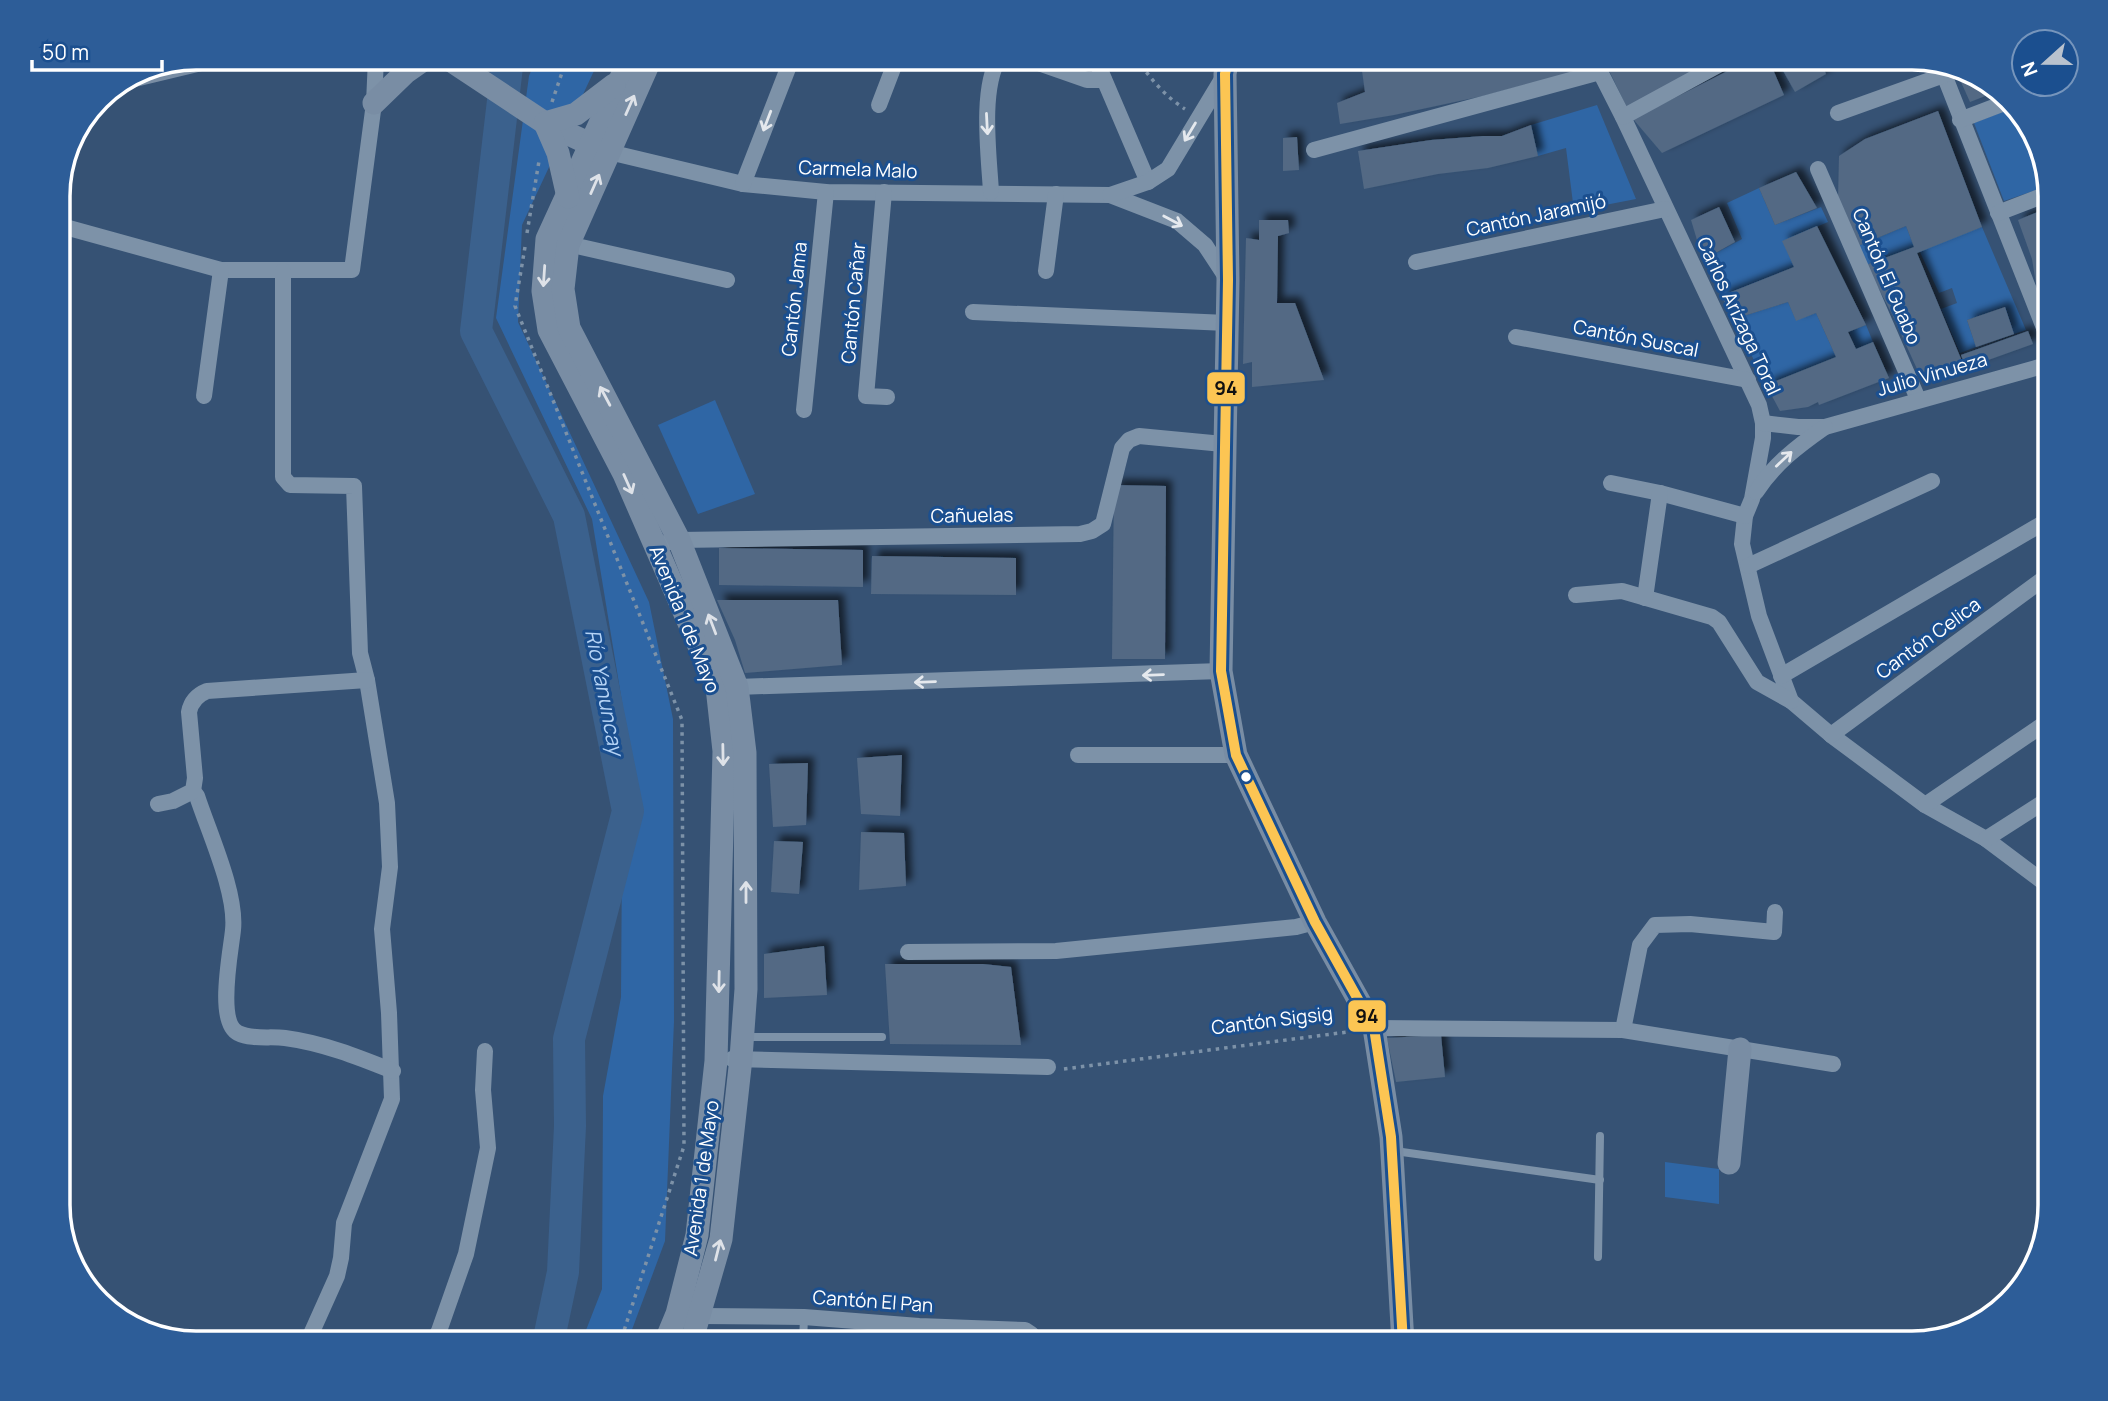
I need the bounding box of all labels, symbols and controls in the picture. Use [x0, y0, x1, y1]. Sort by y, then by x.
scale bar [32, 28, 161, 72]
north arrow [2010, 28, 2080, 98]
text: 50 m [42, 38, 89, 66]
text: N [2015, 58, 2044, 80]
one-way arrow [624, 95, 637, 116]
one-way arrow [760, 110, 773, 131]
one-way arrow [981, 112, 994, 135]
one-way arrow [1183, 122, 1197, 142]
street label: Carmela Malo [798, 154, 918, 184]
one-way arrow [589, 174, 602, 195]
street label: Cantón Jaramijó [1464, 188, 1608, 242]
street label: Cantón El Guabo [1847, 204, 1927, 348]
one-way arrow [1162, 215, 1183, 228]
street label: Carlos Arízaga Toral [1691, 233, 1787, 399]
street label: Cantón Jama [775, 240, 813, 358]
street label: Cantón Cañar [835, 241, 871, 365]
one-way arrow [537, 264, 550, 287]
street label: Cantón Suscal [1571, 313, 1701, 363]
street label: Julio Vinueza [1874, 346, 1990, 402]
line badge: 94 [1206, 371, 1246, 405]
text: 94 [1214, 375, 1238, 401]
one-way arrow [597, 386, 611, 407]
one-way arrow [1775, 451, 1793, 467]
one-way arrow [622, 473, 635, 494]
street label: Cañuelas [930, 501, 1014, 529]
street label: Avenida 1 de Mayo [644, 541, 726, 697]
street label: Cantón Celica [1870, 591, 1986, 685]
one-way arrow [704, 613, 717, 635]
water label: Río Yanuncay [579, 627, 631, 760]
one-way arrow [1142, 668, 1165, 681]
one-way arrow [914, 675, 937, 688]
one-way arrow [716, 743, 730, 766]
unlabelled marker [1239, 770, 1253, 784]
one-way arrow [739, 881, 752, 904]
one-way arrow [713, 971, 726, 994]
line badge: 94 [1347, 999, 1387, 1033]
street label: Cantón Sigsig [1210, 1000, 1334, 1040]
text: 94 [1355, 1003, 1379, 1029]
street label: Avenida 1 de Mayo [677, 1098, 725, 1258]
one-way arrow [712, 1239, 725, 1262]
street label: Cantón El Pan [812, 1284, 934, 1318]

